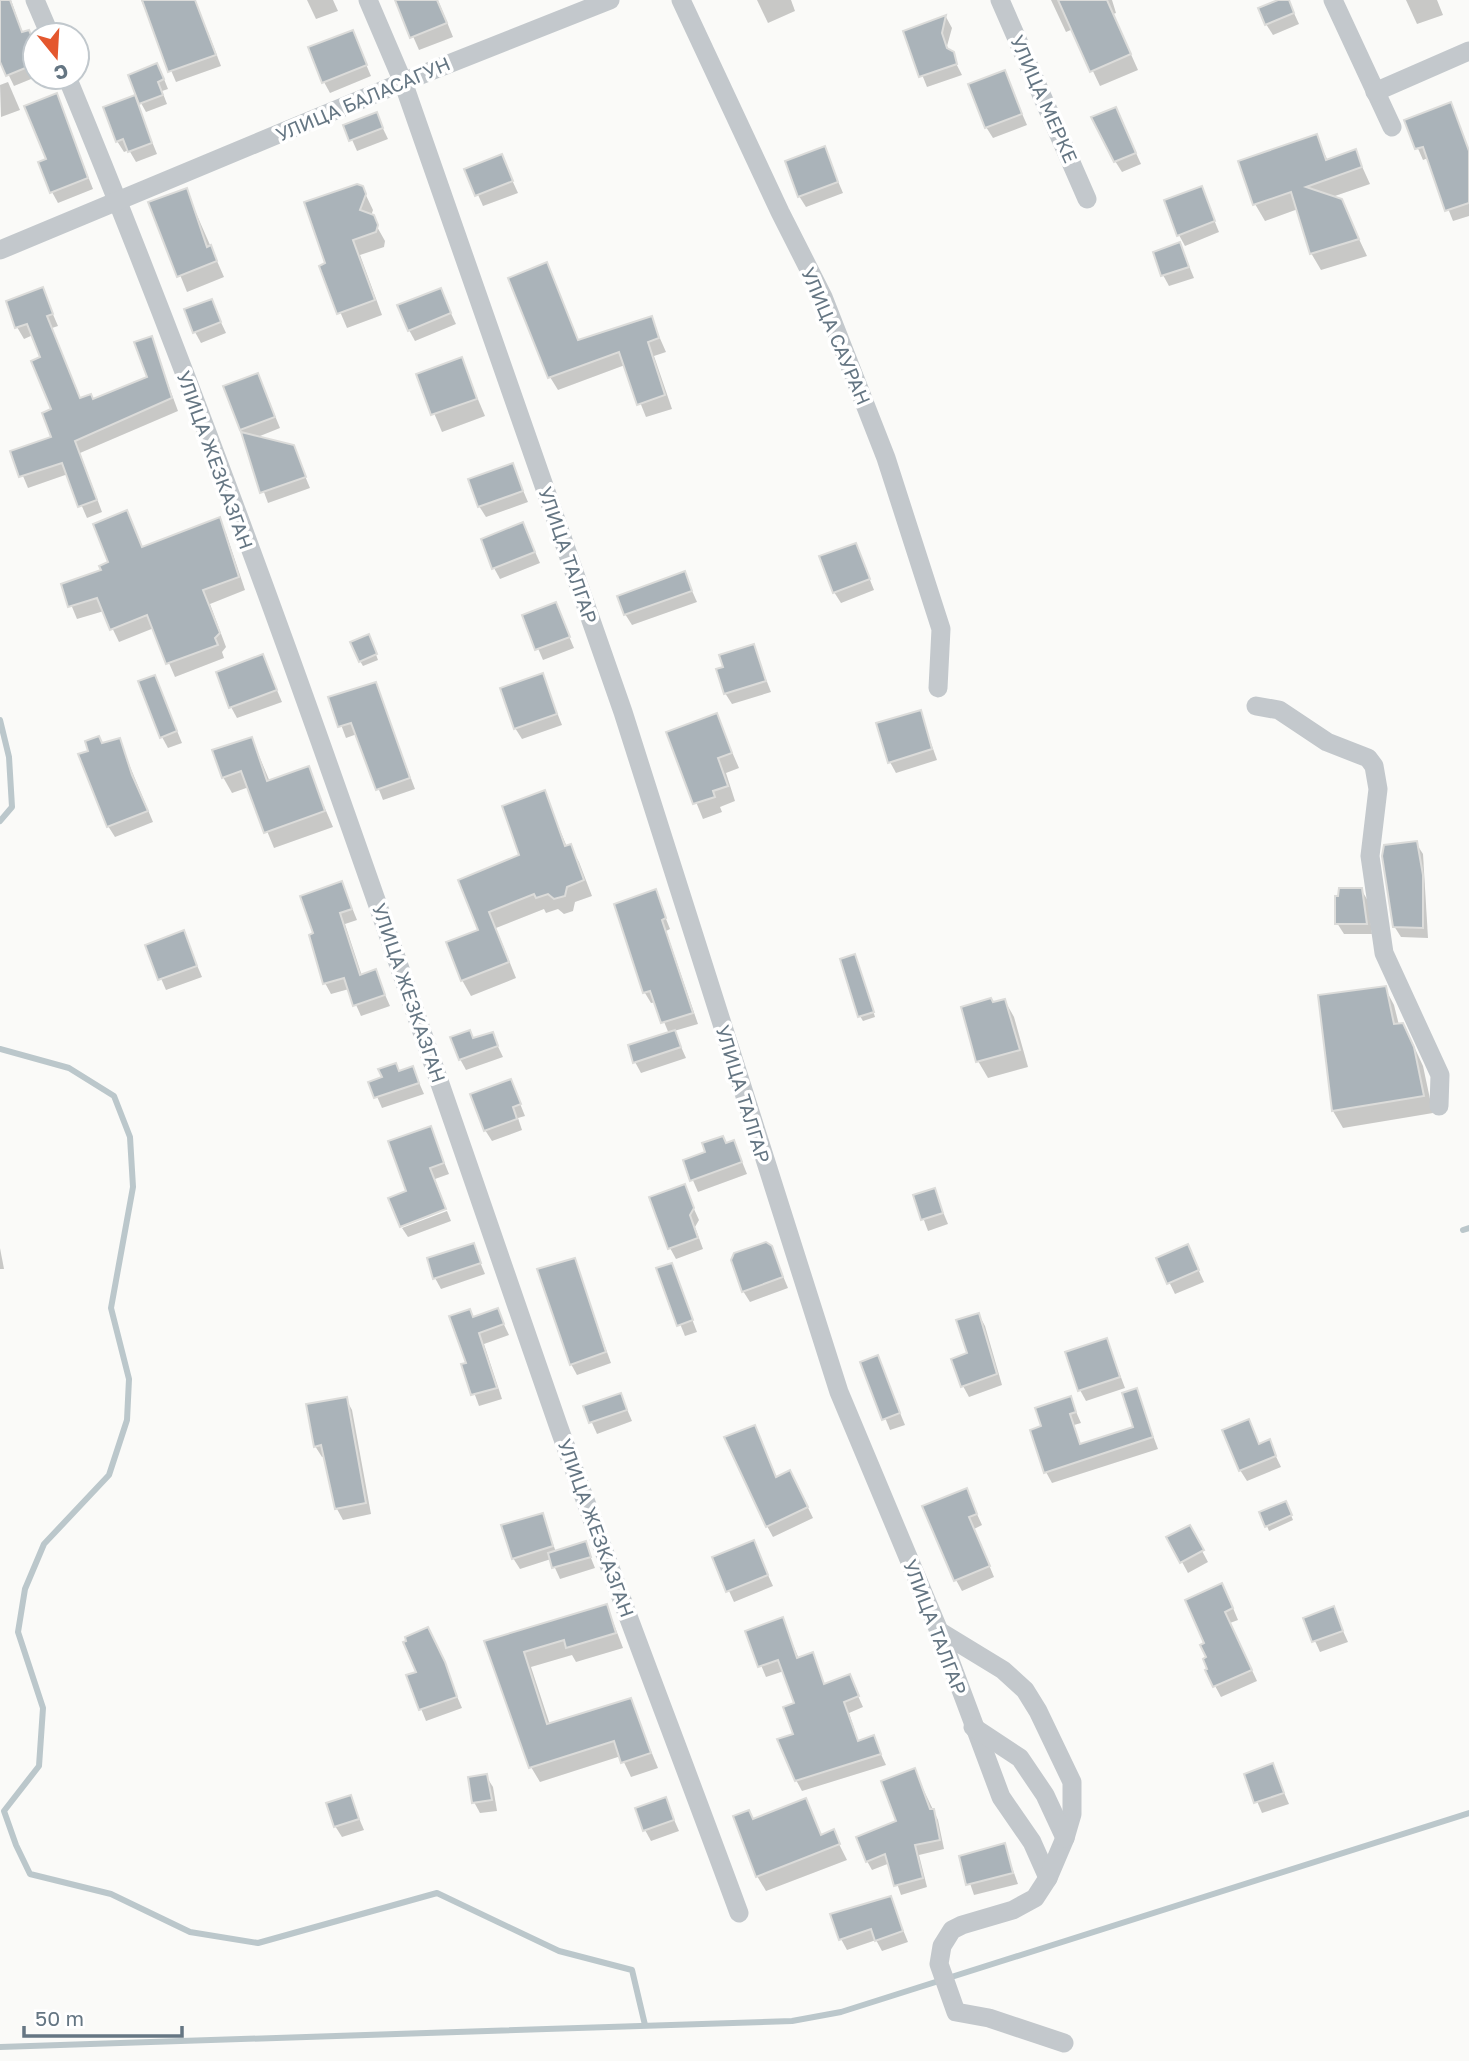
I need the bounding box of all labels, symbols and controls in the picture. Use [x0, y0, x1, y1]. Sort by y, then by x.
north arrow [21, 21, 91, 91]
street label: УЛИЦА МЕРКЕ [1006, 31, 1083, 166]
street label: УЛИЦА БАЛАСАГУН [272, 51, 453, 146]
text: С [51, 60, 71, 86]
street label: УЛИЦА САУРАН [797, 264, 876, 408]
street label: УЛИЦА ЖЕЗКАЗГАН [172, 367, 258, 552]
street label: УЛИЦА ТАЛГАР [534, 483, 603, 626]
street label: УЛИЦА ЖЕЗКАЗГАН [368, 900, 451, 1086]
street label: УЛИЦА ТАЛГАР [712, 1022, 775, 1166]
street label: УЛИЦА ЖЕЗКАЗГАН [553, 1435, 639, 1620]
street label: УЛИЦА ТАЛГАР [899, 1556, 972, 1698]
scale bar [24, 1994, 182, 2038]
text: 50 m [35, 2005, 84, 2031]

